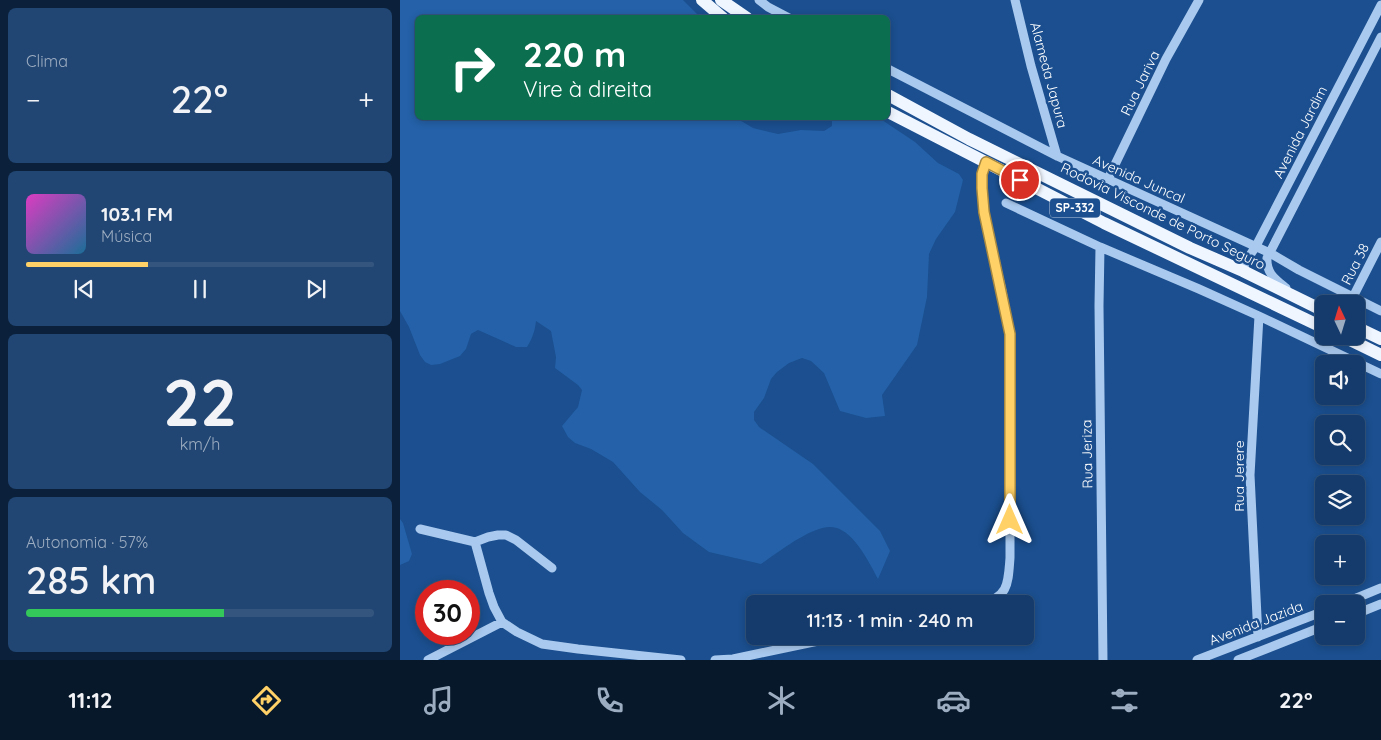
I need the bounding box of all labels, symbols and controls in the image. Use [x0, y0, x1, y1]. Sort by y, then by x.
street label: Alameda Japura [1026, 20, 1072, 130]
text: 220 m [523, 32, 626, 76]
icon: right [440, 35, 505, 100]
street label: Rua Jariva [1117, 47, 1163, 119]
text: Clima [26, 51, 68, 71]
text: 22° [171, 75, 228, 123]
text: Vire à direita [523, 75, 652, 103]
text: − [26, 82, 41, 117]
text: + [358, 82, 374, 117]
street label: Avenida Jardim [1269, 83, 1331, 181]
street label: Avenida Juncal [1090, 151, 1188, 207]
pin [999, 159, 1041, 201]
street label: Rodovia Visconde de Porto Seguro [1058, 159, 1268, 273]
icon: arrive [1006, 166, 1034, 194]
road number: SP-332 [1050, 198, 1100, 218]
text: 103.1 FM [101, 202, 173, 226]
text: Música [101, 226, 152, 246]
street label: Rua 38 [1337, 240, 1373, 288]
icon: previous [70, 275, 98, 303]
icon: pause [186, 275, 214, 303]
icon: next [302, 275, 330, 303]
north arrow [1315, 295, 1365, 345]
map controls [1315, 295, 1365, 645]
button: sound [1315, 355, 1365, 405]
text: 22 [163, 361, 237, 442]
button: search [1315, 415, 1365, 465]
street label: Rua Jeriza [1077, 419, 1097, 489]
text: km/h [180, 434, 220, 454]
street label: Rua Jerere [1230, 440, 1248, 512]
button: layers [1315, 475, 1365, 525]
position arrow [983, 493, 1035, 545]
text: Autonomia · 57% [26, 532, 148, 552]
button: + [1315, 535, 1365, 585]
text: 285 km [26, 556, 156, 604]
speed limit sign: 30 [415, 580, 480, 645]
button: − [1315, 595, 1365, 645]
street label: Avenida Jazida [1207, 597, 1305, 649]
text: 11:13 · 1 min · 240 m [806, 608, 974, 632]
icon: directions [249, 683, 284, 718]
icon: music [421, 683, 456, 718]
icon: phone [592, 683, 627, 718]
icon: climate [764, 683, 799, 718]
icon: car [936, 683, 971, 718]
icon: filters [1107, 683, 1142, 718]
text: 11:12 [68, 686, 113, 714]
text: 22° [1279, 686, 1313, 714]

